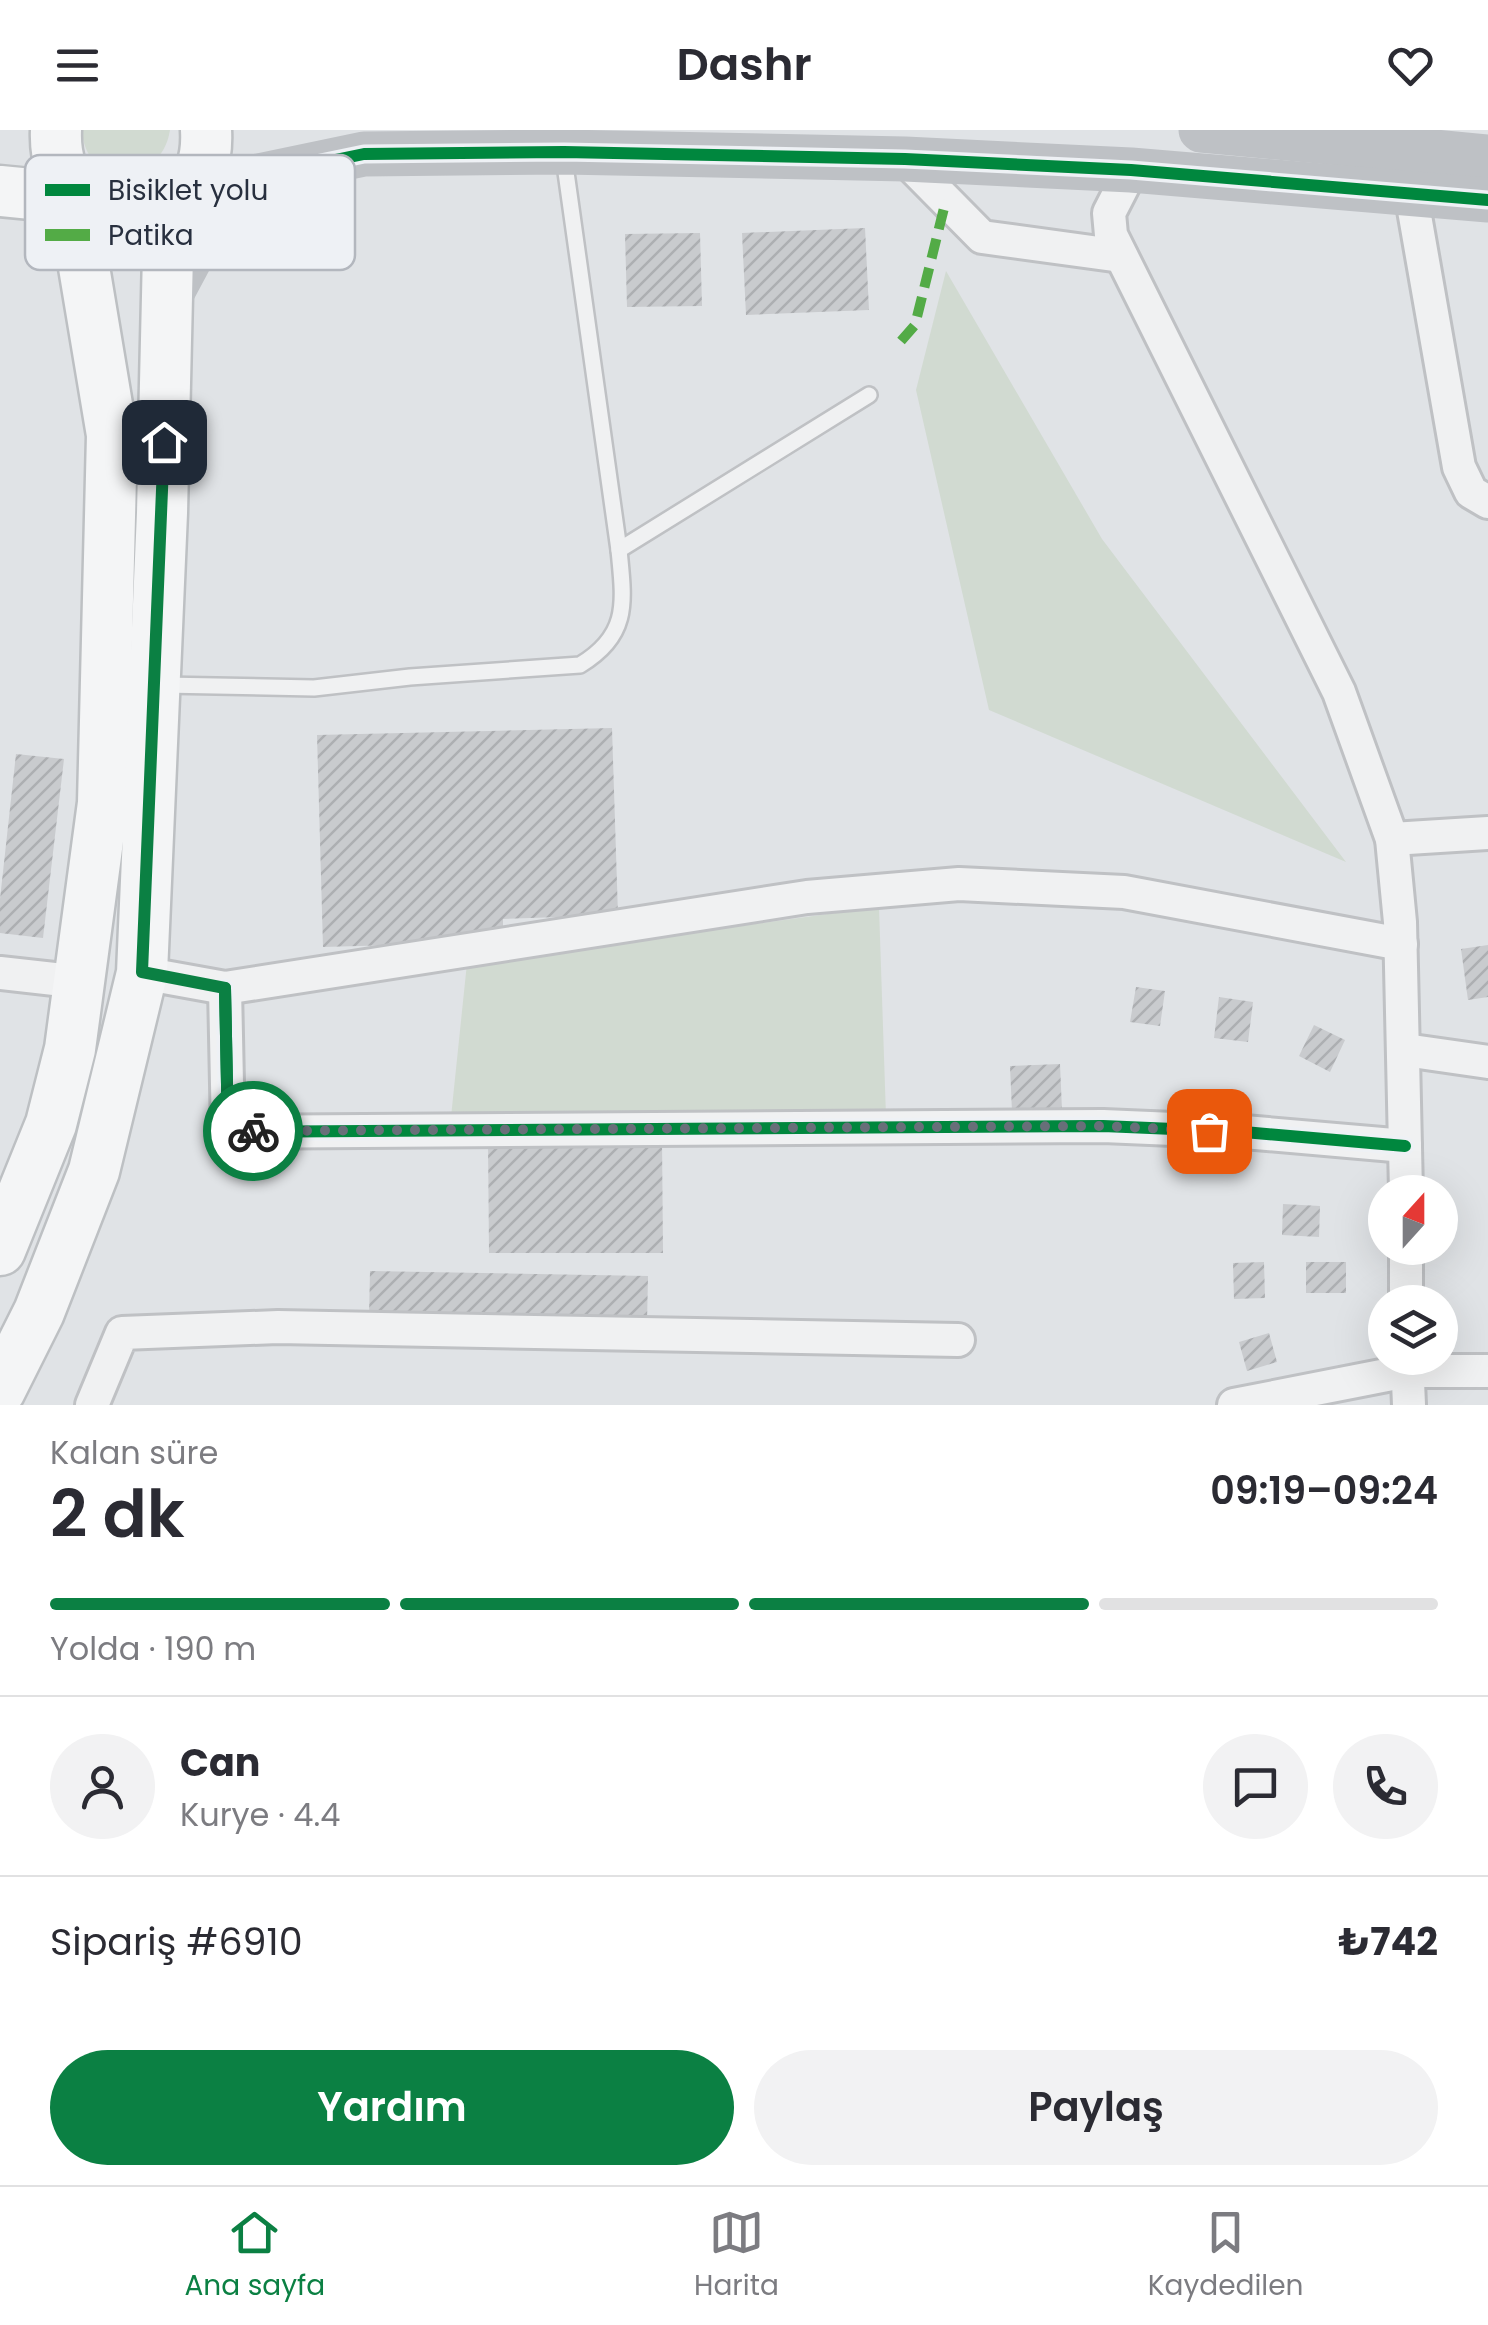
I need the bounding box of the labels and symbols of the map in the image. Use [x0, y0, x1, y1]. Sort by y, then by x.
legend [25, 155, 355, 270]
text: Bisiklet yolu [108, 171, 268, 210]
text: Patika [108, 216, 194, 255]
pin [122, 400, 207, 485]
courier [203, 1081, 303, 1181]
pin [1167, 1089, 1252, 1174]
north arrow [1368, 1175, 1458, 1265]

